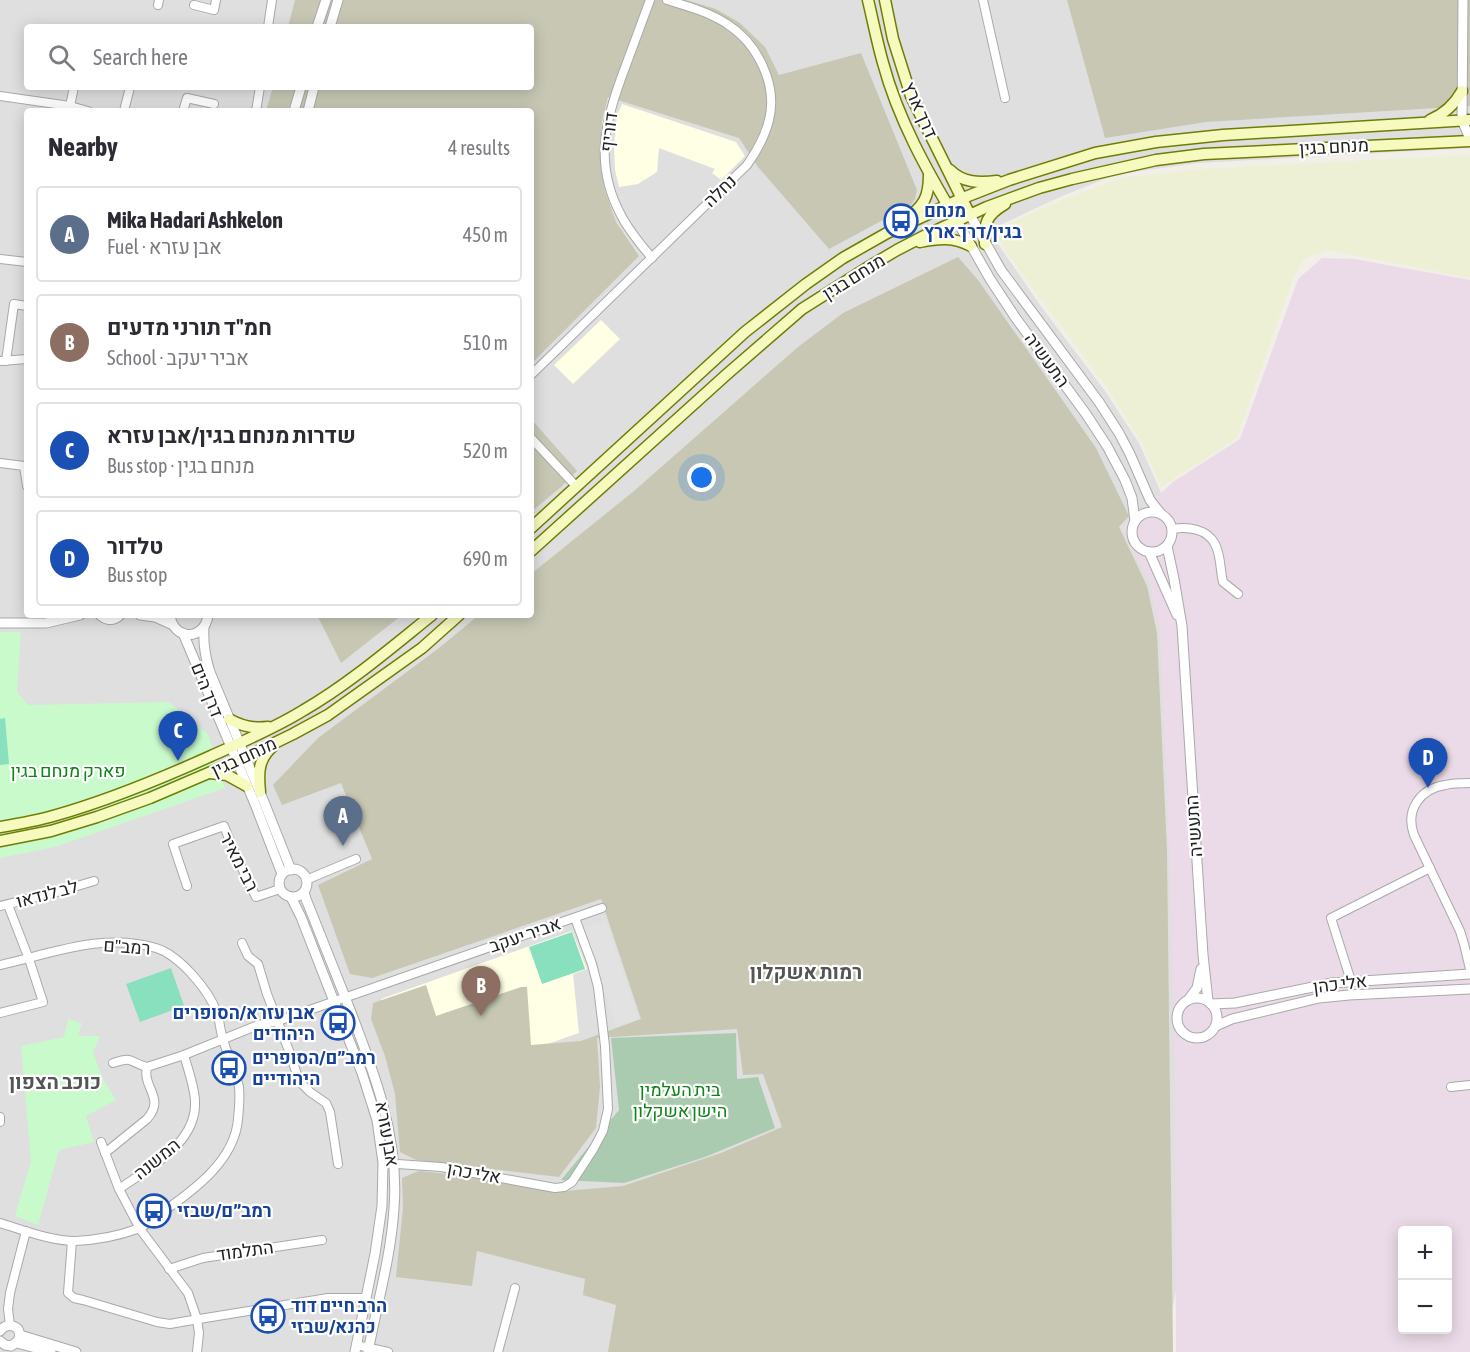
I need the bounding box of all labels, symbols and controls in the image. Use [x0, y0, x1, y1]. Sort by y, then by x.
search box [24, 24, 534, 90]
icon: search [45, 41, 78, 74]
text: Search here [93, 44, 188, 70]
street label: דרך ארץ [899, 78, 942, 141]
street label: דוריף [596, 111, 621, 153]
text: Nearby [48, 132, 118, 162]
street label: מנחם בגין [1299, 134, 1369, 159]
text: 4 results [448, 136, 510, 159]
street label: נחלה [699, 170, 740, 211]
place label: מנחם בגין/דרך ארץ [924, 200, 1022, 242]
bus stop icon: מנחם בגין/דרך ארץ [883, 203, 919, 239]
text: Mika Hadari Ashkelon [107, 207, 283, 233]
text: A [65, 223, 74, 246]
text: 450 m [463, 223, 508, 246]
text: Fuel · אבן עזרא [107, 235, 222, 258]
street label: מנחם בגין [819, 249, 889, 304]
text: חמ"ד תורני מדעים [107, 314, 272, 340]
street label: התעשיה [1021, 328, 1074, 391]
text: B [65, 331, 74, 354]
text: 510 m [463, 331, 508, 354]
text: School · אביר יעקב [107, 346, 249, 369]
text: שדרות מנחם בגין/אבן עזרא [107, 422, 356, 448]
text: C [65, 439, 74, 462]
text: 520 m [463, 439, 508, 462]
text: Bus stop · מנחם בגין [107, 454, 255, 477]
your location [687, 463, 716, 492]
text: טלדור [107, 533, 163, 559]
text: D [64, 547, 75, 570]
text: 690 m [463, 547, 508, 570]
text: Bus stop [107, 563, 167, 586]
street label: דרך הים [187, 659, 228, 720]
pin: C [158, 712, 198, 761]
street label: מנחם בגין [208, 732, 280, 781]
pin: D [1408, 738, 1448, 788]
park label: פארק מנחם בגין [10, 760, 126, 781]
street label: התעשיה [1181, 794, 1206, 858]
pin: A [324, 796, 362, 846]
street label: רבי מאיר [216, 829, 263, 895]
street label: לב לנדאו [14, 875, 80, 912]
street label: אביר יעקב [486, 913, 563, 957]
street label: רמב"ם [103, 934, 151, 959]
district label: רמות אשקלון [750, 960, 862, 983]
pin: B [462, 966, 500, 1016]
street label: אלי כהן [1312, 970, 1368, 997]
place label: אבן עזרא/הסופרים היהודים [173, 1002, 315, 1044]
bus stop icon: אבן עזרא/הסופרים היהודים [320, 1005, 356, 1041]
place label: רמב״ם/הסופרים היהודיים [252, 1047, 376, 1089]
bus stop icon: רמב״ם/הסופרים היהודיים [211, 1050, 247, 1086]
district label: כוכב הצפון [9, 1070, 101, 1093]
park label: בית העלמין הישן אשקלון [633, 1079, 727, 1121]
street label: אבן עזרא [371, 1100, 404, 1168]
street label: המשנה [129, 1134, 184, 1184]
street label: אלי כהן [446, 1157, 503, 1188]
bus stop icon: רמב״ם/שבזי [136, 1193, 172, 1229]
place label: רמב״ם/שבזי [177, 1200, 272, 1221]
map controls [1398, 1226, 1452, 1334]
button: + [1398, 1226, 1452, 1280]
street label: התלמוד [215, 1236, 275, 1265]
button: − [1398, 1280, 1452, 1334]
place label: הרב חיים דוד כהנא/שבזי [291, 1295, 387, 1337]
bus stop icon: הרב חיים דוד כהנא/שבזי [250, 1298, 286, 1334]

